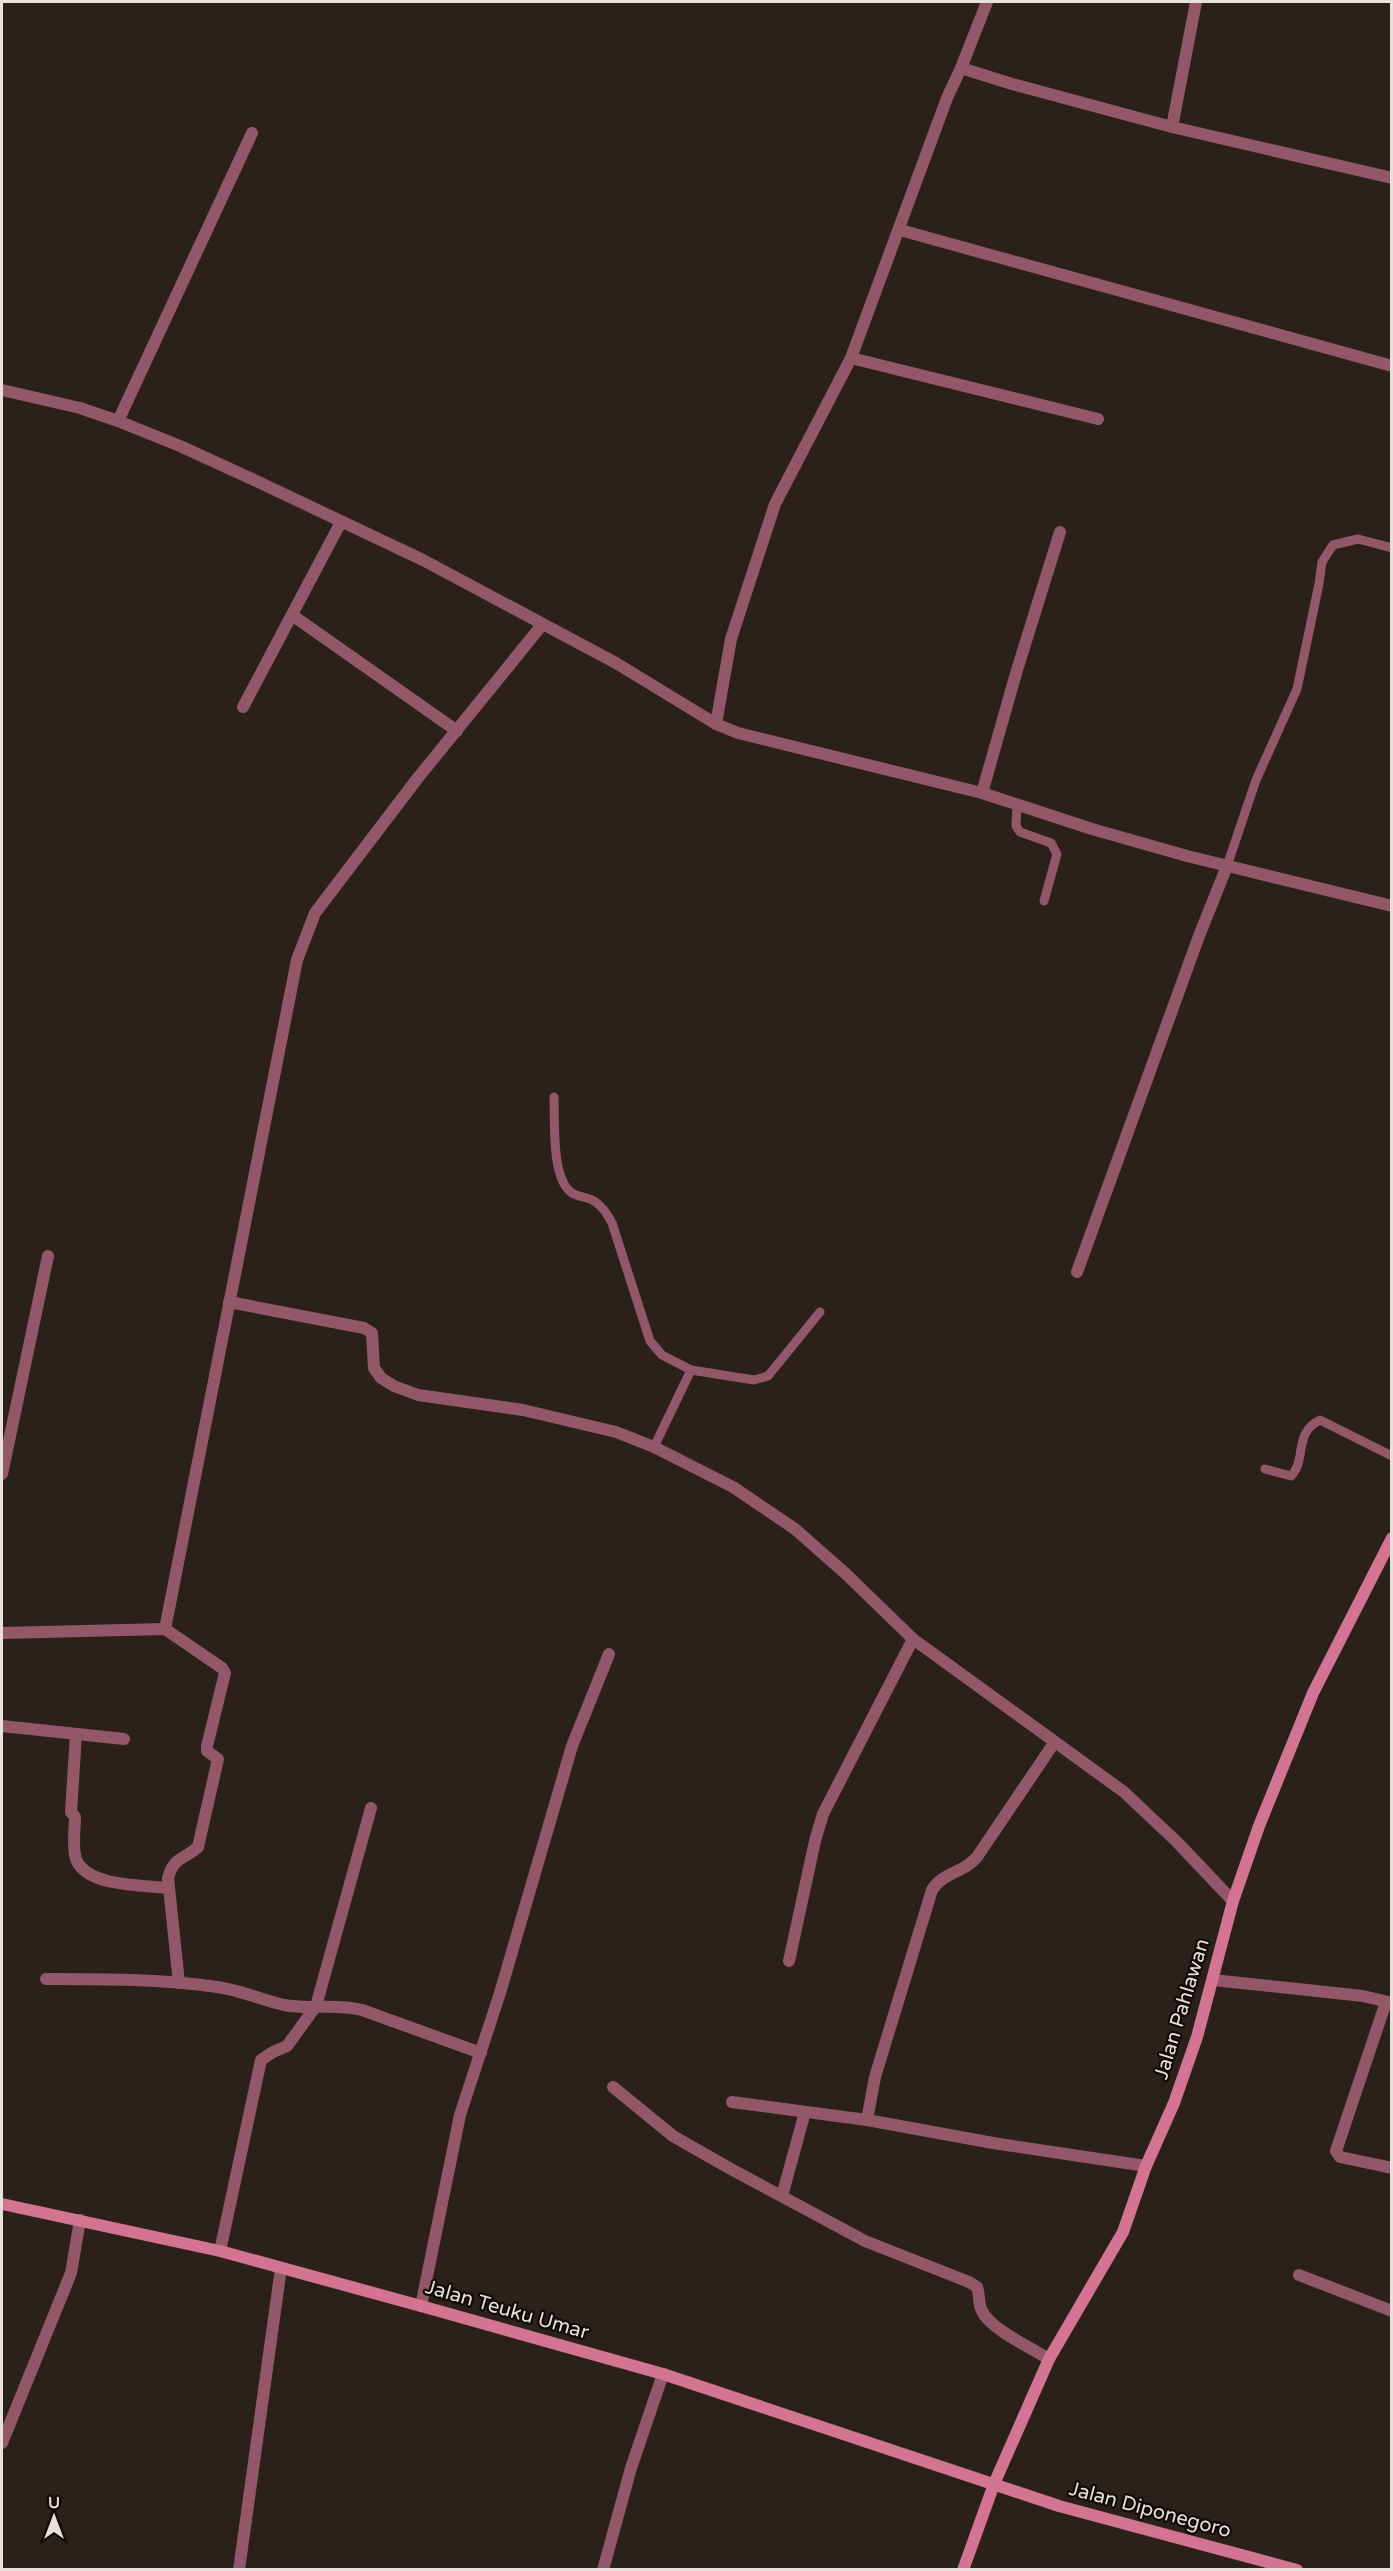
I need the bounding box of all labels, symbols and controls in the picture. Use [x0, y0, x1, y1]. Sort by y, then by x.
street label: Jalan Pahlawan [1149, 1936, 1215, 2082]
street label: Jalan Teuku Umar [423, 2275, 592, 2345]
street label: Jalan Diponegoro [1066, 2477, 1234, 2543]
north arrow [24, 2487, 84, 2547]
text: U [48, 2493, 60, 2513]

